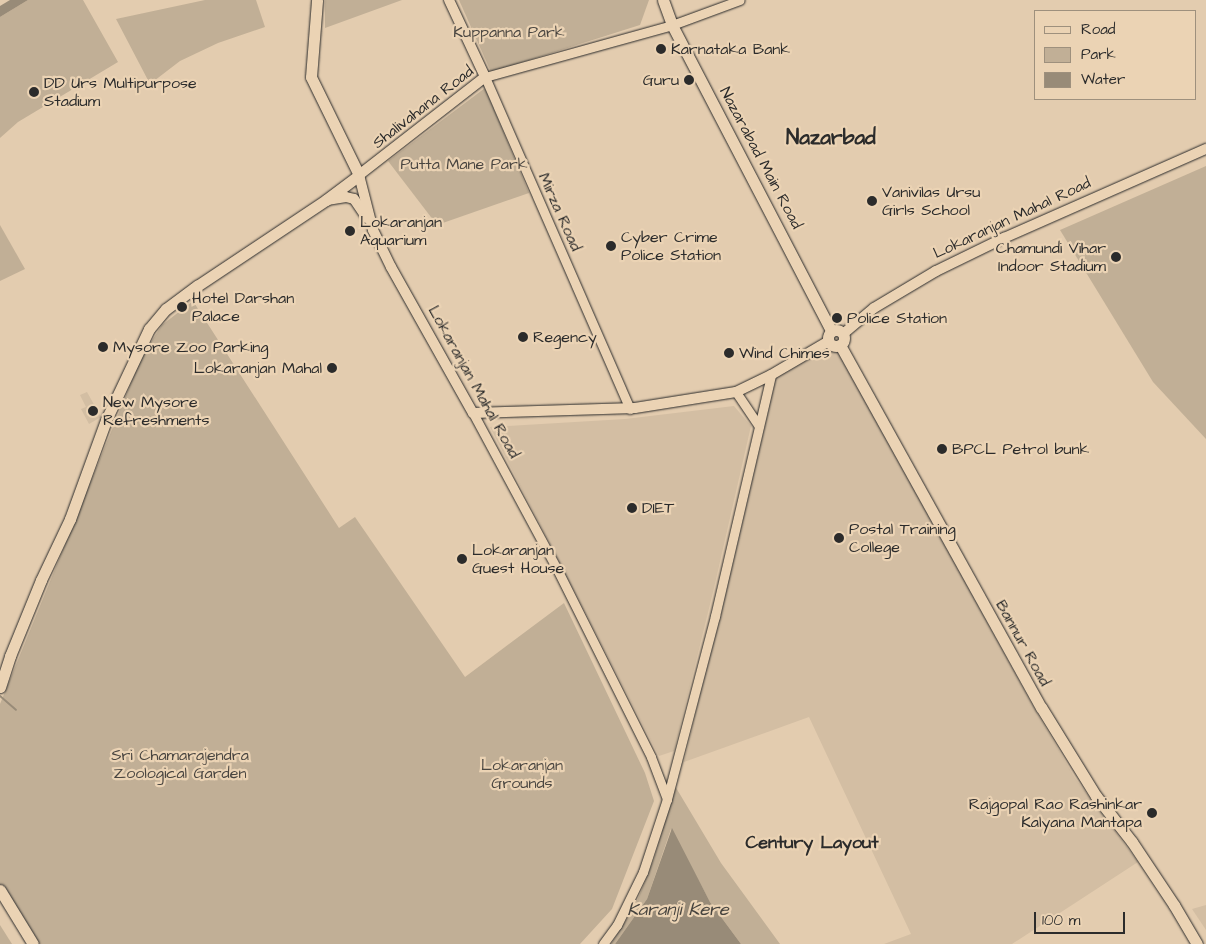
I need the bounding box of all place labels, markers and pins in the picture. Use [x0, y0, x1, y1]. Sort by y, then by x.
place label: Karnataka Bank [671, 39, 790, 59]
marker: Karnataka Bank [655, 43, 667, 55]
place label: Guru [643, 70, 679, 90]
place label: DD Urs Multipurpose Stadium [44, 73, 197, 111]
marker: Guru [683, 74, 695, 86]
marker: DD Urs Multipurpose Stadium [28, 86, 40, 98]
place label: Vanivilas Ursu Girls School [882, 182, 980, 220]
marker: Vanivilas Ursu Girls School [866, 195, 878, 207]
place label: Lokaranjan Aquarium [360, 212, 442, 250]
marker: Lokaranjan Aquarium [344, 225, 356, 237]
place label: Cyber Crime Police Station [621, 227, 721, 265]
place label: Chamundi Vihar Indoor Stadium [996, 238, 1106, 276]
marker: Cyber Crime Police Station [605, 240, 617, 252]
marker: Chamundi Vihar Indoor Stadium [1110, 251, 1122, 263]
place label: Hotel Darshan Palace [192, 288, 294, 326]
marker: Hotel Darshan Palace [176, 301, 188, 313]
place label: Police Station [847, 308, 947, 328]
marker: Police Station [831, 312, 843, 324]
place label: Regency [533, 327, 597, 347]
marker: Regency [517, 331, 529, 343]
place label: Mysore Zoo Parking [113, 337, 269, 357]
marker: Mysore Zoo Parking [97, 341, 109, 353]
place label: Wind Chimes [739, 343, 830, 363]
marker: Wind Chimes [723, 347, 735, 359]
place label: Lokaranjan Mahal [194, 358, 322, 378]
marker: Lokaranjan Mahal [326, 362, 338, 374]
place label: New Mysore Refreshments [103, 392, 210, 430]
marker: New Mysore Refreshments [87, 405, 99, 417]
place label: BPCL Petrol bunk [952, 439, 1089, 459]
marker: BPCL Petrol bunk [936, 443, 948, 455]
place label: DIET [642, 498, 674, 518]
marker: DIET [626, 502, 638, 514]
place label: Postal Training College [849, 519, 956, 557]
marker: Postal Training College [833, 532, 845, 544]
place label: Lokaranjan Guest House [472, 540, 564, 578]
marker: Lokaranjan Guest House [456, 553, 468, 565]
place label: Rajgopal Rao Rashinkar Kalyana Mantapa [969, 794, 1142, 832]
marker: Rajgopal Rao Rashinkar Kalyana Mantapa [1146, 807, 1158, 819]

